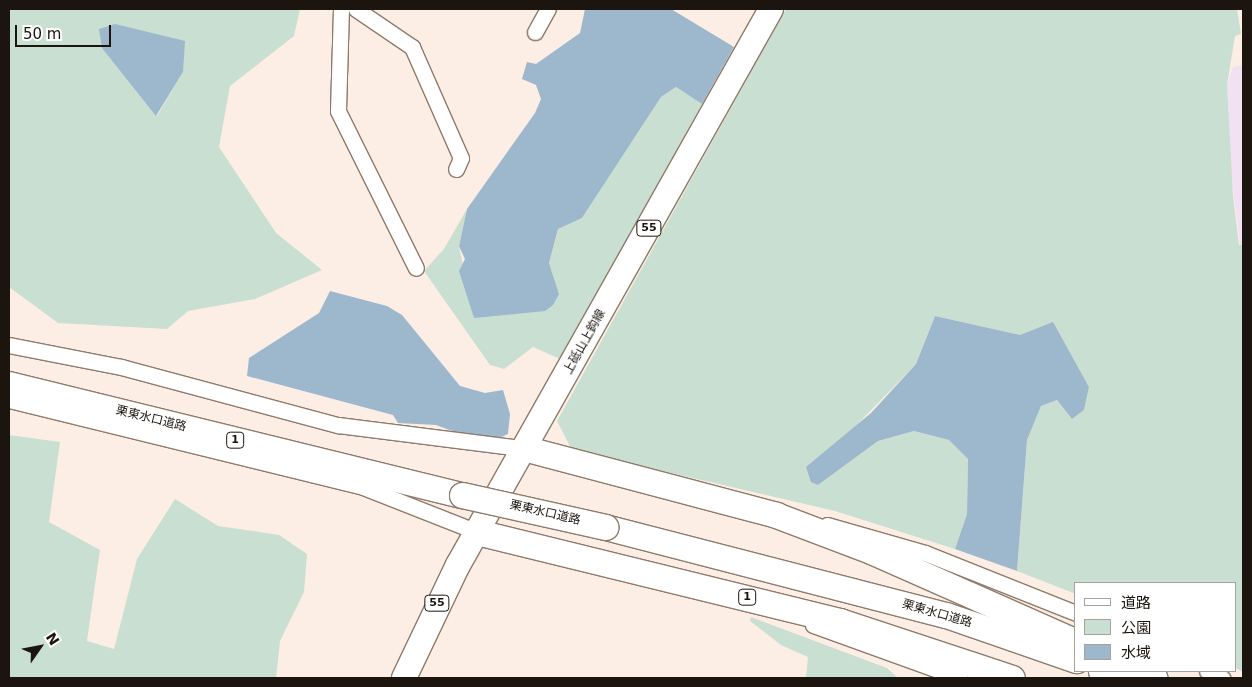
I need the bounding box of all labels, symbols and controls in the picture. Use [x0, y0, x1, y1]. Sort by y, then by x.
scale bar [18, 15, 114, 47]
text: 50 m [23, 25, 61, 43]
road number: 55 [635, 220, 663, 237]
street label: 上砥山上鈎線 [561, 307, 609, 377]
street label: 栗東水口道路 [114, 403, 188, 435]
road number: 1 [225, 432, 245, 448]
street label: 栗東水口道路 [508, 498, 582, 528]
legend [1074, 582, 1237, 672]
road number: 1 [737, 588, 757, 606]
road number: 55 [423, 594, 451, 612]
text: 道路 [1121, 594, 1151, 612]
street label: 栗東水口道路 [900, 597, 974, 631]
text: 公園 [1121, 619, 1151, 637]
north arrow [15, 622, 65, 672]
text: N [43, 630, 62, 648]
text: 水域 [1121, 644, 1151, 662]

